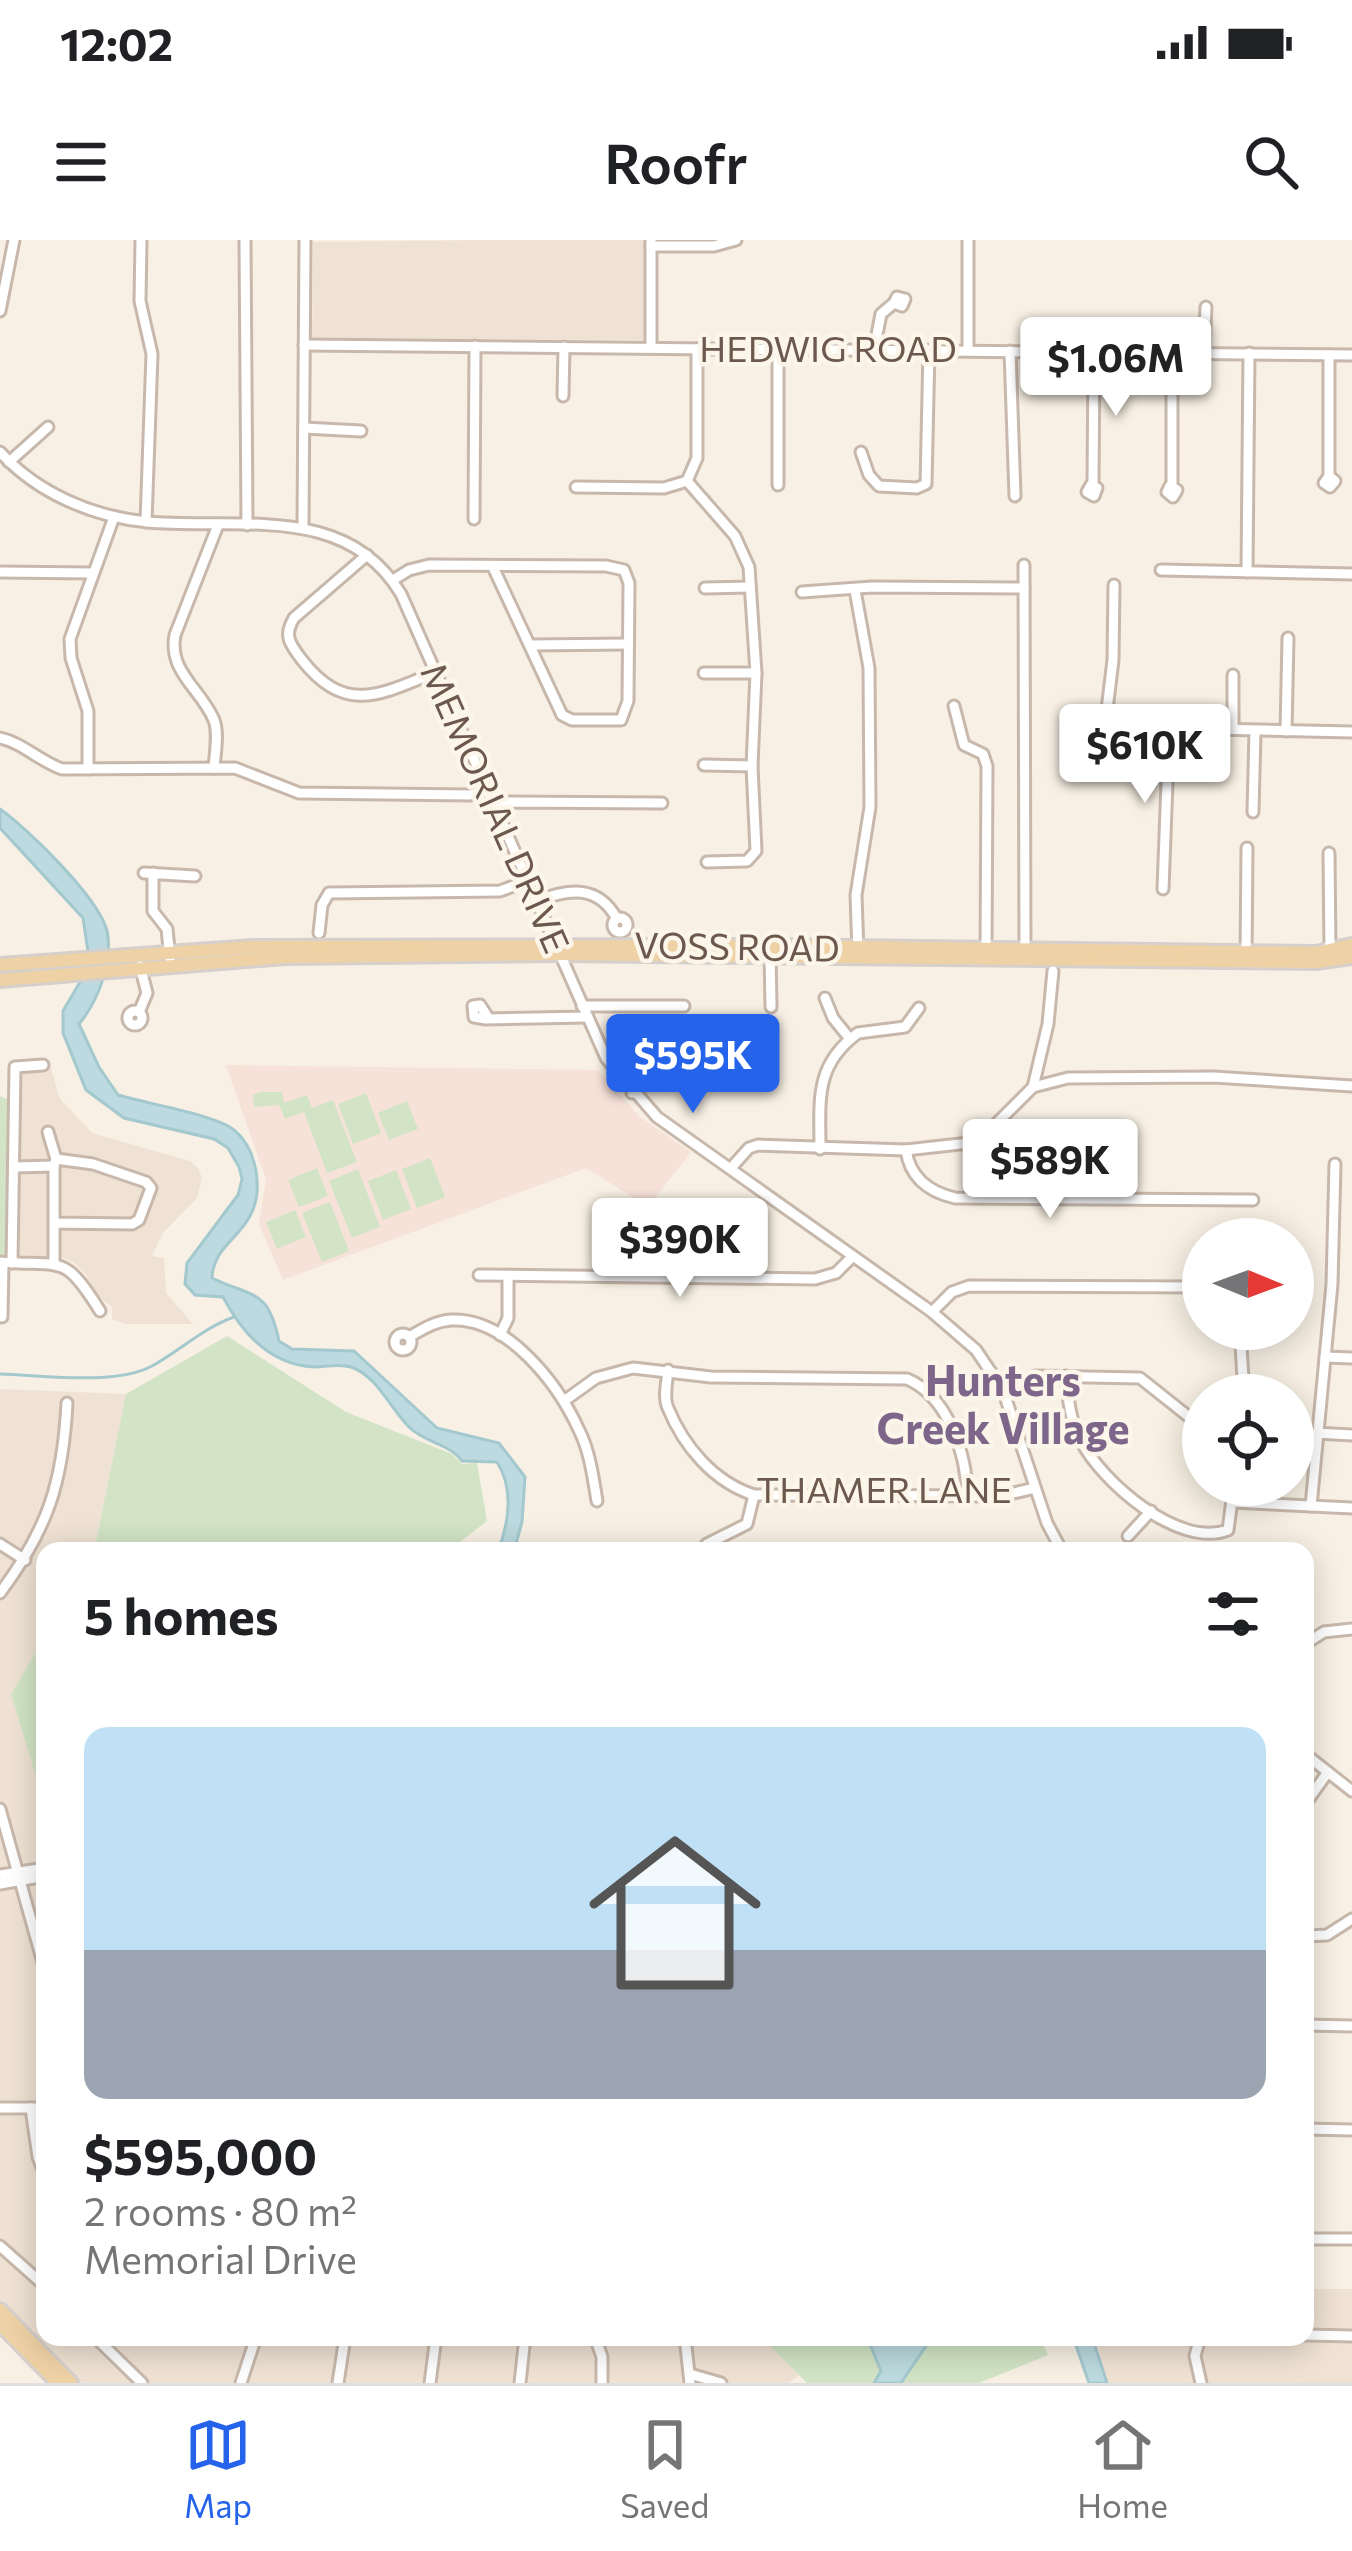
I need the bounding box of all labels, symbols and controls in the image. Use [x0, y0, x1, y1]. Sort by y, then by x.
text: 12:02 [60, 15, 173, 70]
icon: menu [48, 129, 114, 195]
text: Roofr [604, 129, 748, 195]
icon: search [1238, 129, 1304, 195]
pin: $1.06M [1018, 317, 1214, 419]
street label: HEDWIG ROAD [699, 325, 957, 369]
text: $1.06M [1047, 332, 1185, 380]
street label: MEMORIAL DRIVE [413, 656, 580, 959]
pin: $610K [1061, 704, 1229, 806]
text: $610K [1086, 719, 1204, 767]
street label: VOSS ROAD [634, 921, 840, 969]
pin: $595K [609, 1014, 777, 1116]
text: $595K [633, 1029, 753, 1077]
pin: $589K [966, 1119, 1134, 1221]
text: $589K [990, 1134, 1110, 1182]
pin: $390K [596, 1198, 764, 1300]
text: $390K [619, 1213, 741, 1261]
north arrow [1182, 1218, 1314, 1350]
map controls [1182, 1218, 1314, 1506]
district label: Hunters Creek Village [876, 1353, 1130, 1453]
button: locate [1182, 1374, 1314, 1506]
street label: THAMER LANE [756, 1466, 1012, 1510]
icon: filters [1200, 1581, 1266, 1647]
text: 5 homes [84, 1583, 279, 1646]
icon: home [567, 1805, 783, 2021]
text: $595,000 [84, 2123, 317, 2186]
text: 2 rooms · 80 m² [84, 2186, 357, 2234]
text: Memorial Drive [84, 2234, 357, 2282]
tab: Map [184, 2412, 252, 2525]
tab: Saved [620, 2412, 709, 2525]
tab: Home [1077, 2412, 1168, 2525]

